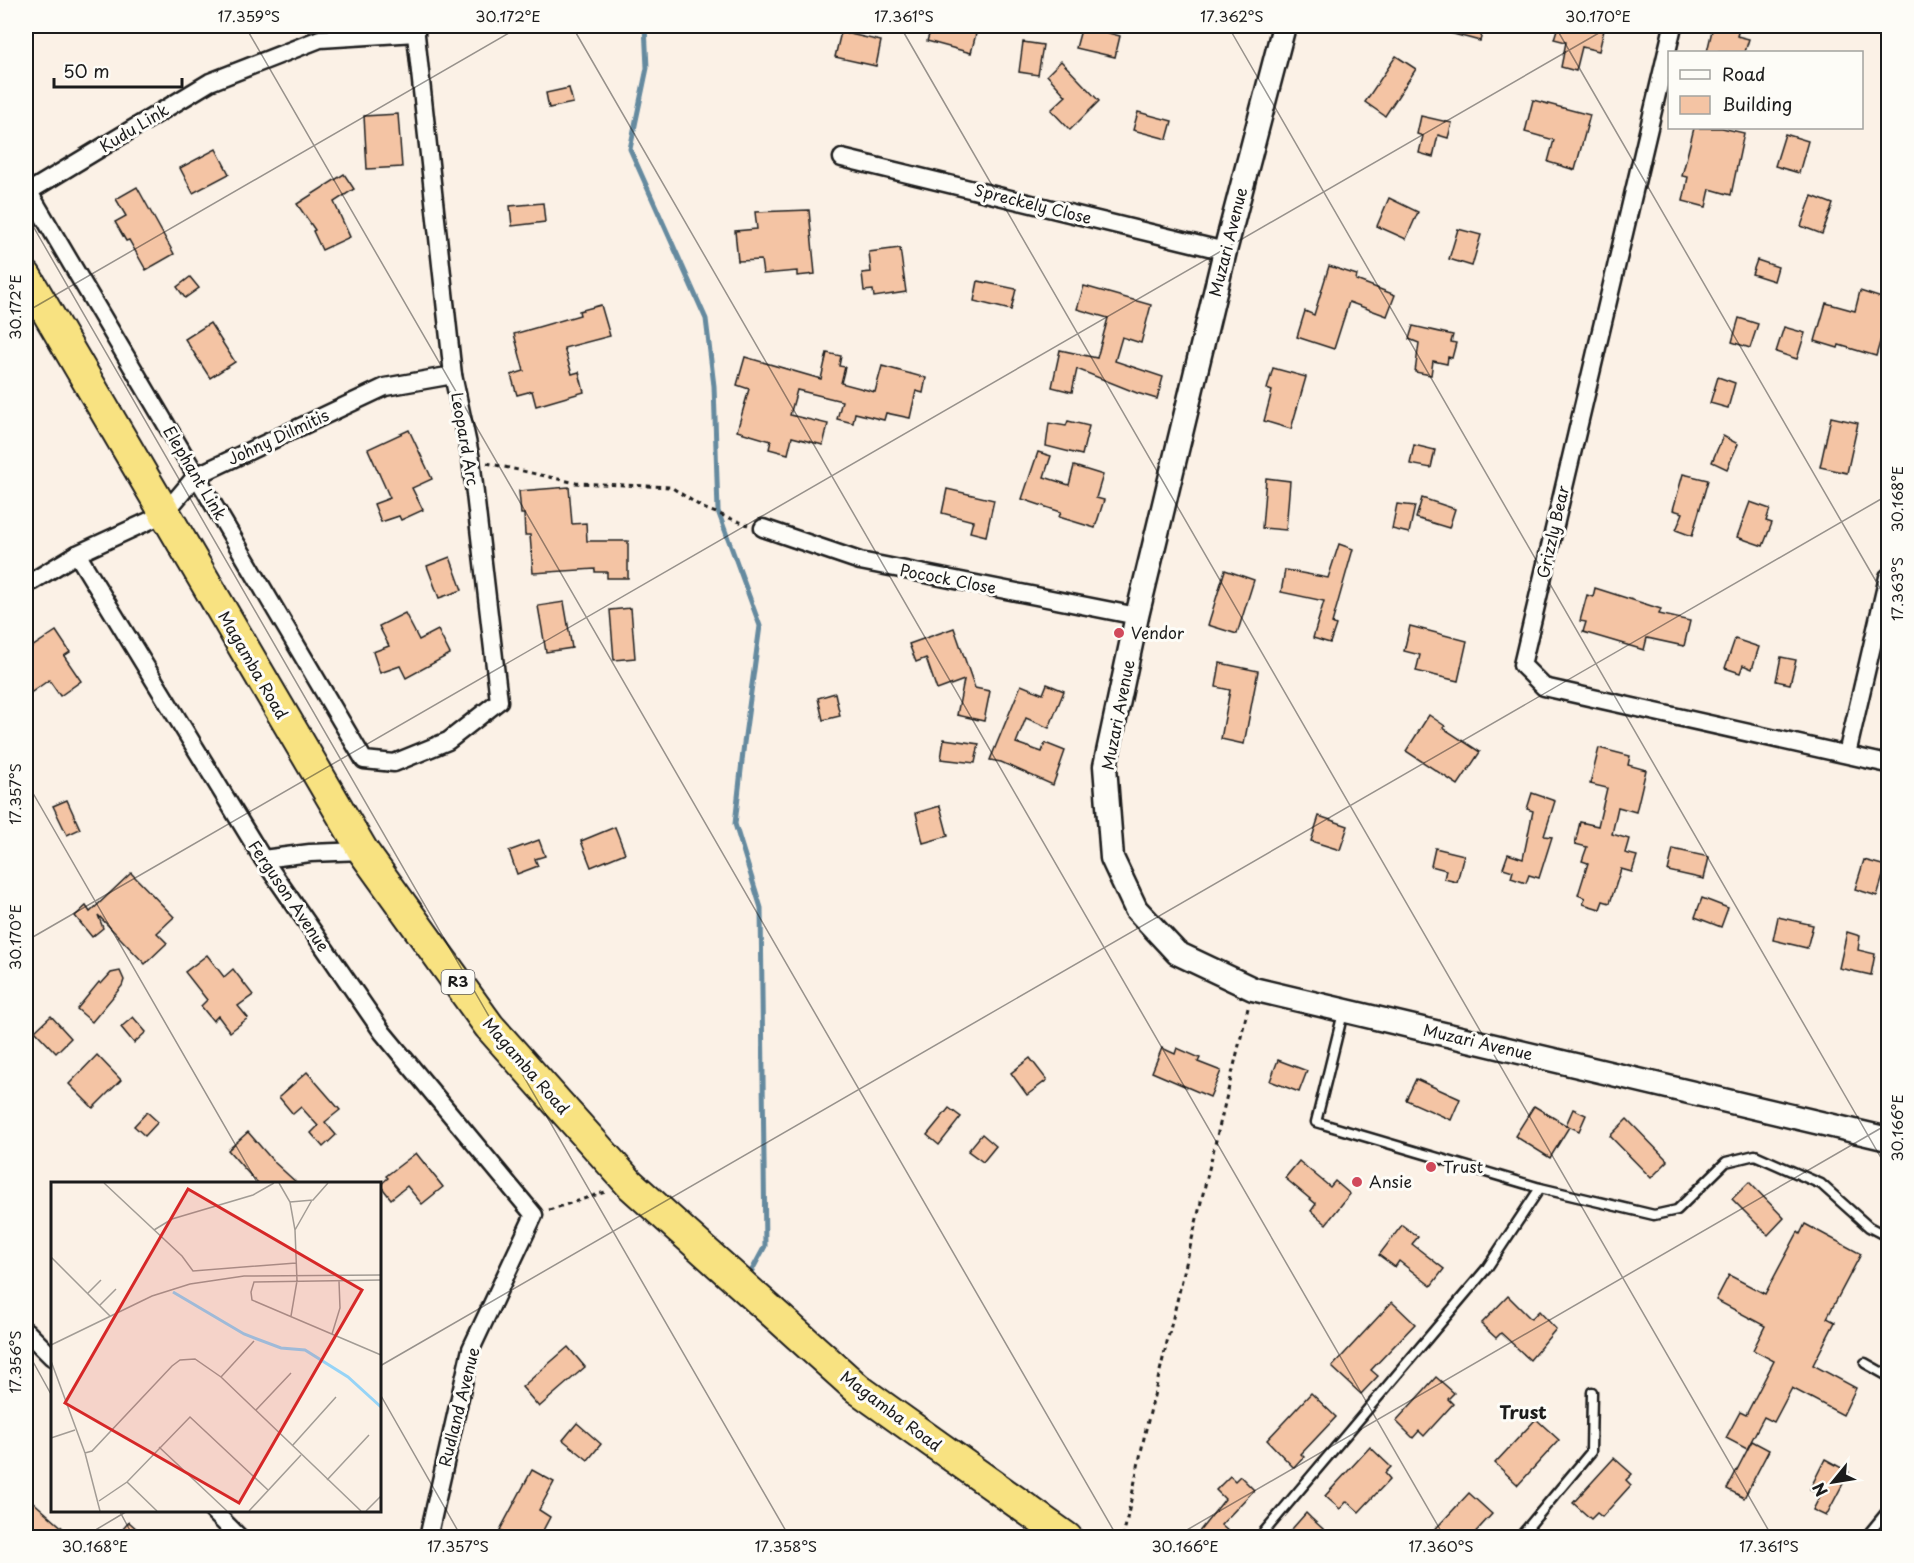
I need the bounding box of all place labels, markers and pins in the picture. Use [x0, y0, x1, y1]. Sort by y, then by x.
place label: Vendor [1131, 620, 1185, 644]
marker: Vendor [1112, 626, 1126, 640]
place label: Trust [1443, 1154, 1483, 1178]
marker: Trust [1424, 1160, 1438, 1174]
place label: Ansie [1369, 1169, 1412, 1193]
marker: Ansie [1350, 1175, 1364, 1189]

